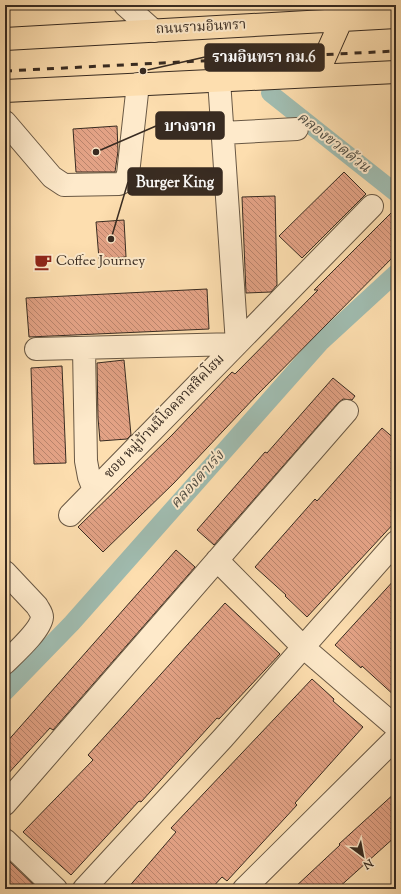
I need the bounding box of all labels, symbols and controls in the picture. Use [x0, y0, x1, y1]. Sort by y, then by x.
street label: ถนนรามอินทรา [155, 16, 247, 40]
callout: รามอินทรา กม.6 [205, 44, 324, 71]
text: รามอินทรา กม.6 [212, 48, 316, 69]
water label: คลองขวดด้วน [292, 108, 374, 178]
callout: บางจาก [156, 112, 224, 139]
text: บางจาก [164, 117, 216, 138]
callout: Burger King [128, 168, 222, 195]
text: Burger King [136, 173, 215, 194]
cafe icon: Coffee Journey [33, 252, 53, 272]
place label: Coffee Journey [56, 252, 145, 272]
street label: ซอย หมู่บ้านนีโอคลาสสิคโฮม [99, 349, 230, 484]
water label: คลองตาเร่ง [166, 446, 230, 514]
north arrow [343, 836, 383, 876]
text: N [360, 854, 377, 873]

